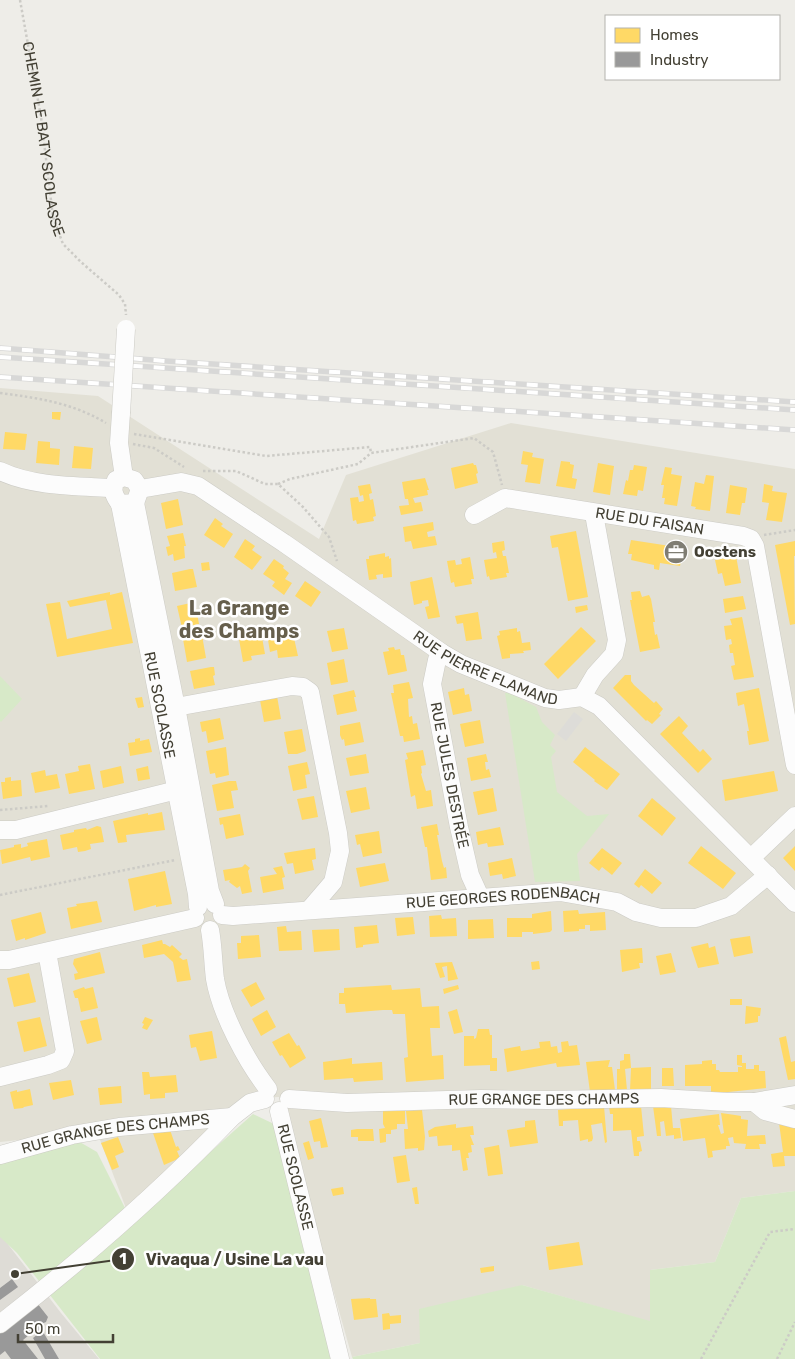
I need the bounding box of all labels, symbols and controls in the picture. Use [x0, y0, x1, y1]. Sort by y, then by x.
legend [605, 15, 780, 80]
text: Homes [650, 26, 699, 44]
street label: CHEMIN LE BATY SCOLASSE [19, 40, 68, 239]
text: Industry [650, 51, 709, 69]
street label: RUE DU FAISAN [594, 504, 705, 539]
office icon: Oostens [663, 539, 689, 565]
place label: Oostens [694, 543, 756, 561]
district label: La Grange des Champs [179, 596, 299, 643]
street label: RUE PIERRE FLAMAND [410, 627, 559, 709]
street label: RUE SCOLASSE [140, 650, 179, 760]
street label: RUE JULES DESTRÉE [427, 700, 473, 850]
street label: RUE GEORGES RODENBACH [405, 883, 602, 912]
street label: RUE GRANGE DES CHAMPS [448, 1089, 639, 1109]
street label: RUE GRANGE DES CHAMPS [19, 1110, 210, 1158]
street label: RUE SCOLASSE [274, 1122, 317, 1232]
callout: Vivaqua / Usine La vau [111, 1243, 334, 1274]
text: 1 [119, 1250, 127, 1268]
text: Vivaqua / Usine La vau [146, 1250, 324, 1269]
scale bar [18, 1312, 112, 1344]
text: 50 m [25, 1320, 60, 1338]

